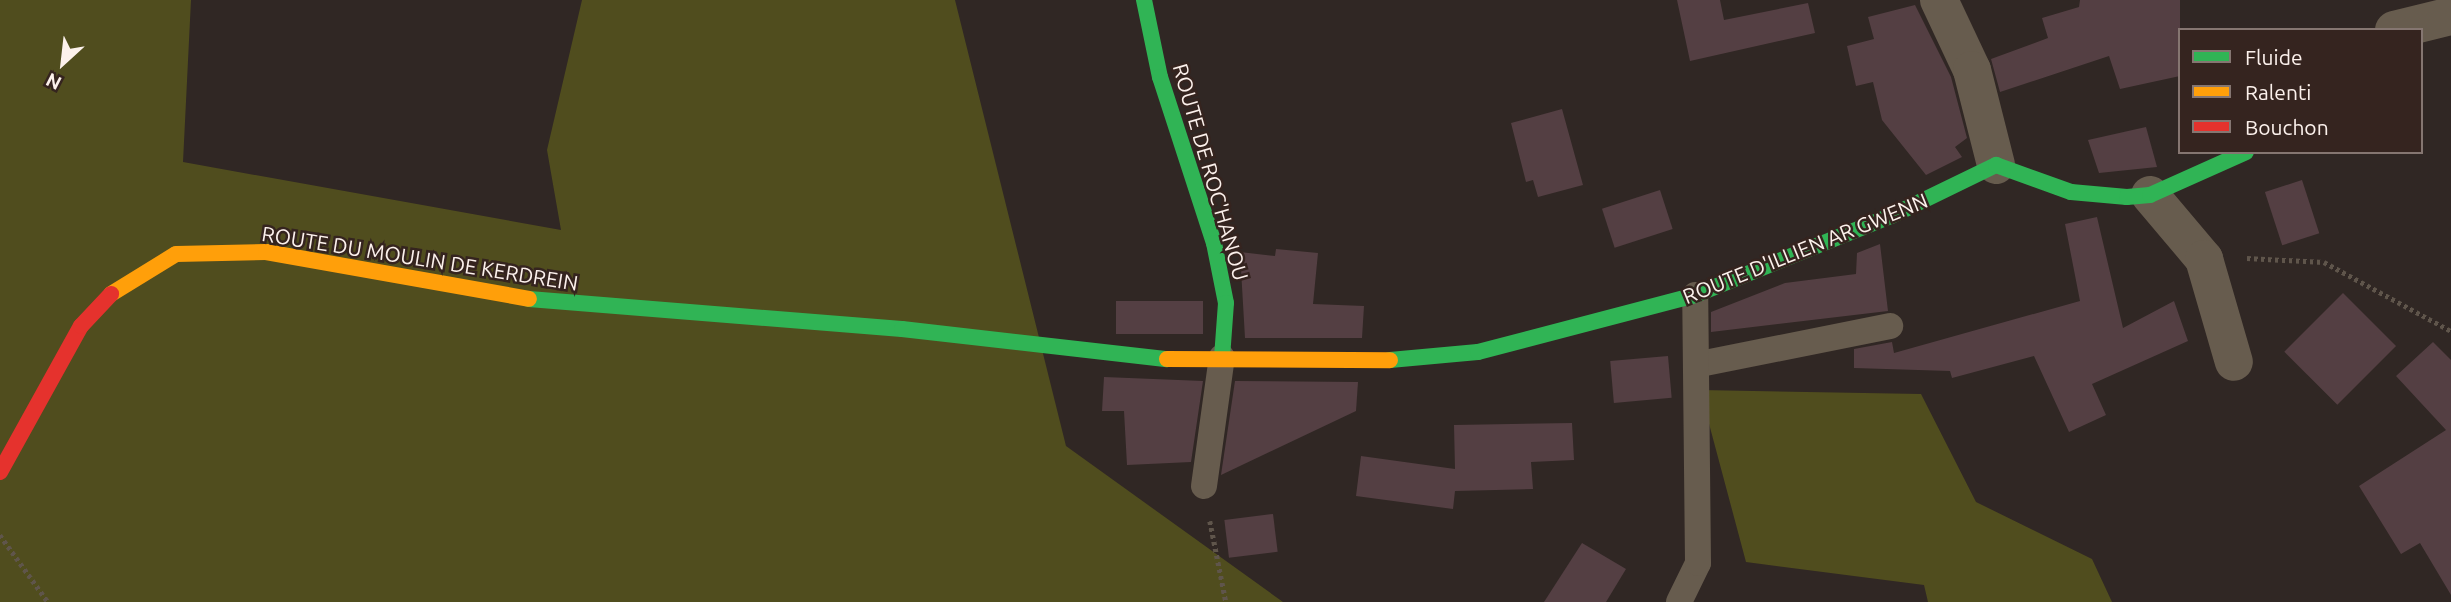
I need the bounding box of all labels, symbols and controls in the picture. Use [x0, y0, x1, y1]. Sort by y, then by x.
north arrow [28, 28, 98, 98]
legend [2178, 28, 2423, 154]
text: Fluide [2245, 45, 2303, 69]
street label: ROUTE DE ROC'HANOU [1168, 61, 1254, 283]
text: N [42, 69, 65, 95]
text: Ralenti [2245, 80, 2311, 104]
text: Bouchon [2245, 115, 2329, 139]
street label: ROUTE D'ILLIEN AR GWENN [1679, 187, 1931, 309]
street label: ROUTE DU MOULIN DE KERDREIN [260, 221, 580, 295]

